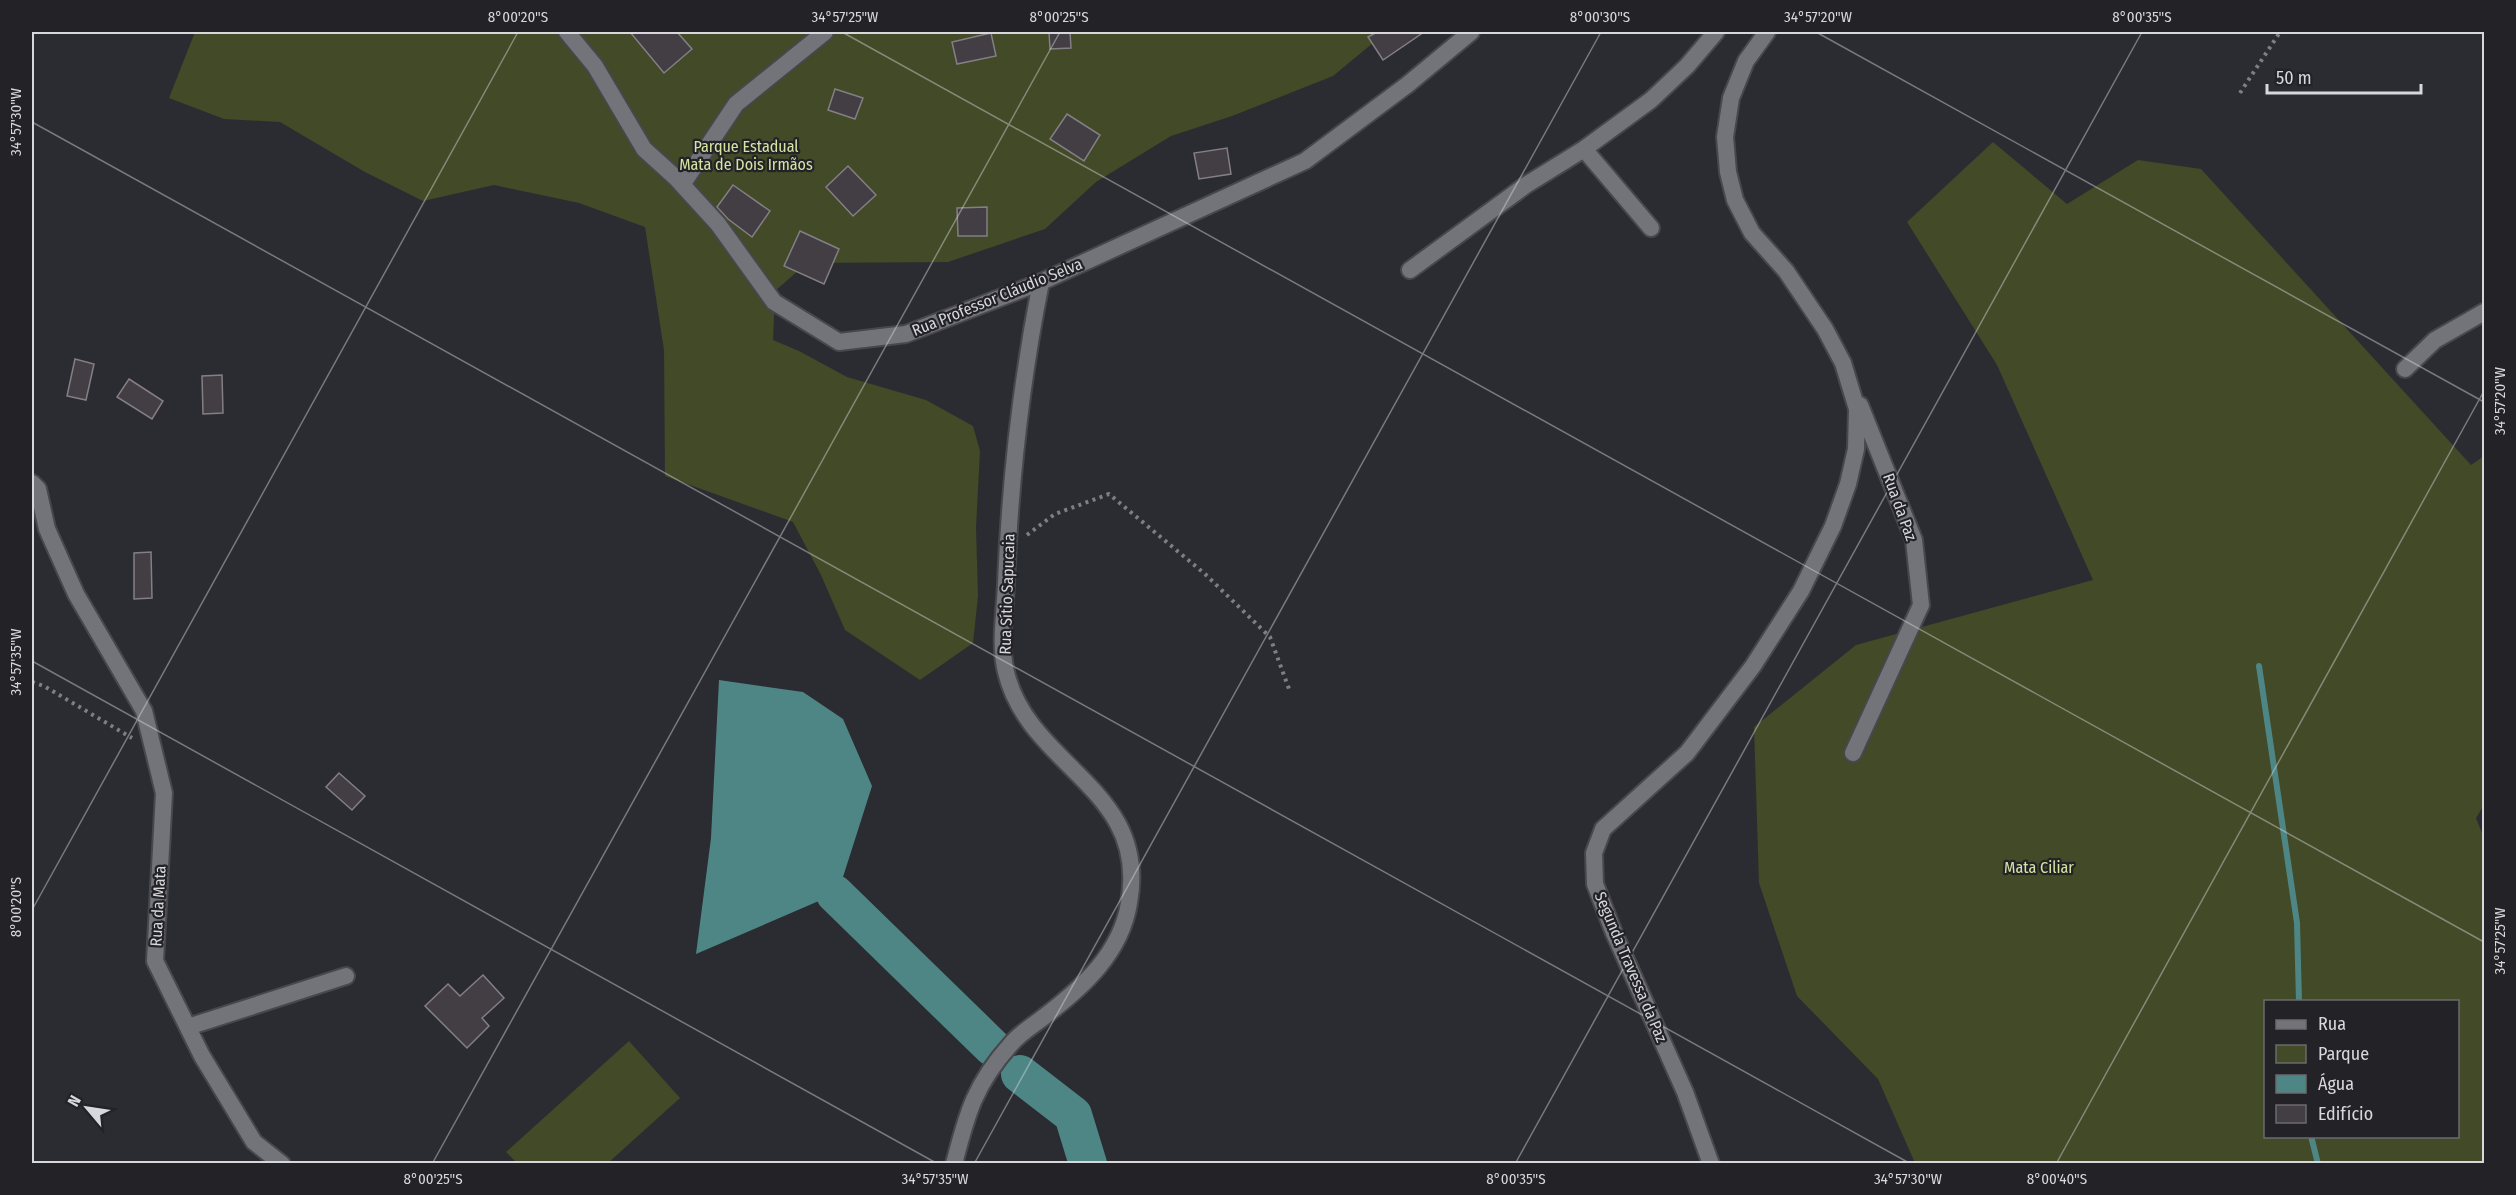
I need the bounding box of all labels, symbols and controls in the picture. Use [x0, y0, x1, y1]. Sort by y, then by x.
text: 8°00'20"S [488, 8, 548, 26]
text: 34°57'25"W [812, 8, 878, 26]
text: 8°00'25"S [1029, 8, 1089, 26]
text: 8°00'30"S [1570, 8, 1630, 26]
text: 34°57'20"W [1784, 8, 1852, 26]
text: 8°00'35"S [2112, 8, 2172, 26]
scale bar [2267, 57, 2422, 95]
text: 50 m [2276, 67, 2312, 89]
text: 34°57'30"W [7, 88, 25, 156]
park label: Parque Estadual Mata de Dois Irmãos [679, 137, 813, 174]
street label: Rua Professor Cláudio Selva [909, 254, 1085, 340]
text: 34°57'20"W [2491, 367, 2509, 435]
street label: Rua da Paz [1879, 471, 1921, 543]
street label: Rua Sítio Sapucaia [995, 533, 1019, 655]
text: 34°57'35"W [7, 629, 25, 695]
park label: Mata Ciliar [2004, 858, 2074, 877]
street label: Rua da Mata [146, 865, 170, 947]
text: 8°00'20"S [7, 877, 25, 937]
street label: Segunda Travessa da Paz [1591, 889, 1671, 1045]
text: 34°57'25"W [2491, 908, 2509, 974]
legend [2264, 1000, 2459, 1138]
text: Rua [2318, 1013, 2346, 1035]
text: Parque [2318, 1043, 2369, 1065]
text: Água [2318, 1072, 2354, 1095]
north arrow [57, 1078, 117, 1138]
text: N [64, 1092, 85, 1110]
text: Edifício [2318, 1103, 2373, 1125]
text: 8°00'25"S [403, 1170, 463, 1188]
text: 34°57'35"W [902, 1170, 968, 1188]
text: 8°00'35"S [1486, 1170, 1546, 1188]
text: 34°57'30"W [1874, 1170, 1942, 1188]
text: 8°00'40"S [2027, 1170, 2087, 1188]

